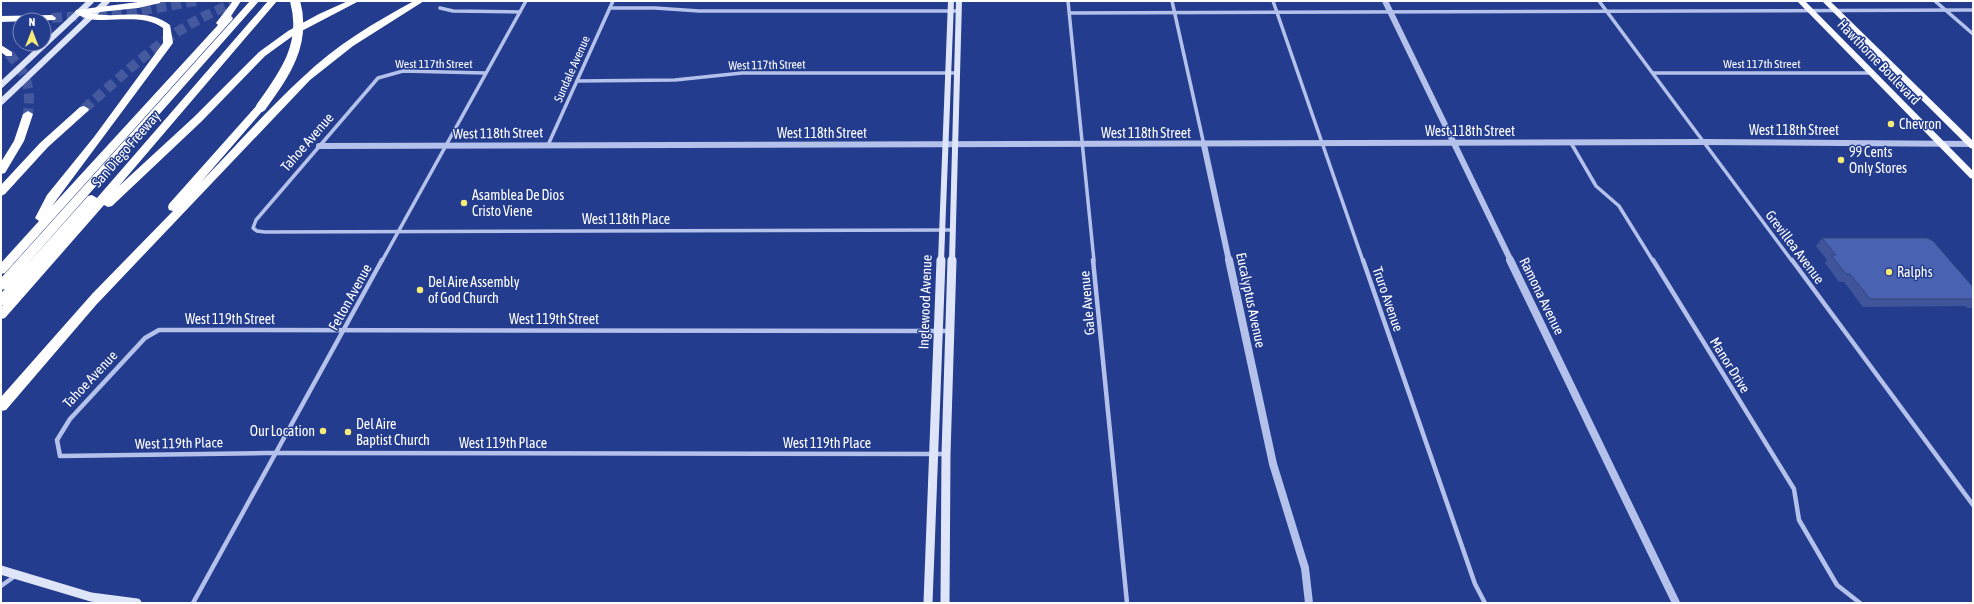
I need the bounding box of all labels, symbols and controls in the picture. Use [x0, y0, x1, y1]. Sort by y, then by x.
north arrow [12, 12, 52, 52]
text: N [29, 16, 35, 28]
street label: Hawthorne Boulevard [1834, 16, 1924, 108]
street label: Sundale Avenue [551, 34, 593, 104]
street label: West 117th Street [395, 57, 473, 71]
street label: West 117th Street [728, 57, 806, 73]
street label: West 117th Street [1723, 57, 1801, 71]
street label: San Diego Freeway [89, 108, 163, 190]
street label: Tahoe Avenue [277, 110, 337, 174]
place label: Chevron [1899, 116, 1942, 132]
marker: Chevron [1886, 119, 1896, 129]
street label: West 118th Street [1749, 122, 1839, 138]
street label: West 118th Street [1425, 123, 1515, 139]
street label: West 118th Street [453, 124, 543, 142]
street label: West 118th Street [777, 125, 867, 141]
street label: West 118th Street [1101, 125, 1191, 141]
place label: 99 Cents Only Stores [1849, 144, 1907, 176]
marker: 99 Cents Only Stores [1836, 155, 1846, 165]
place label: Asamblea De Dios Cristo Viene [472, 187, 564, 219]
marker: Asamblea De Dios Cristo Viene [459, 198, 469, 208]
street label: Grevillea Avenue [1762, 207, 1828, 287]
street label: West 118th Place [582, 211, 670, 227]
street label: Eucalyptus Avenue [1233, 251, 1269, 349]
street label: Inglewood Avenue [915, 254, 935, 350]
street label: Ramona Avenue [1516, 255, 1568, 337]
street label: Felton Avenue [325, 261, 375, 333]
street label: Truro Avenue [1369, 264, 1407, 334]
place label: Ralphs [1897, 264, 1933, 280]
marker: Ralphs [1884, 267, 1894, 277]
street label: Gale Avenue [1076, 270, 1098, 336]
place label: Del Aire Assembly of God Church [428, 274, 520, 306]
marker: Del Aire Assembly of God Church [415, 285, 425, 295]
street label: West 119th Street [185, 311, 275, 327]
street label: West 119th Street [509, 311, 599, 327]
street label: Manor Drive [1707, 334, 1753, 396]
street label: Tahoe Avenue [60, 347, 120, 411]
place label: Del Aire Baptist Church [356, 416, 430, 448]
place label: Our Location [250, 423, 315, 439]
marker: Our Location [318, 426, 328, 436]
marker: Del Aire Baptist Church [343, 427, 353, 437]
street label: West 119th Place [135, 434, 223, 452]
street label: West 119th Place [459, 435, 547, 451]
street label: West 119th Place [783, 435, 871, 451]

